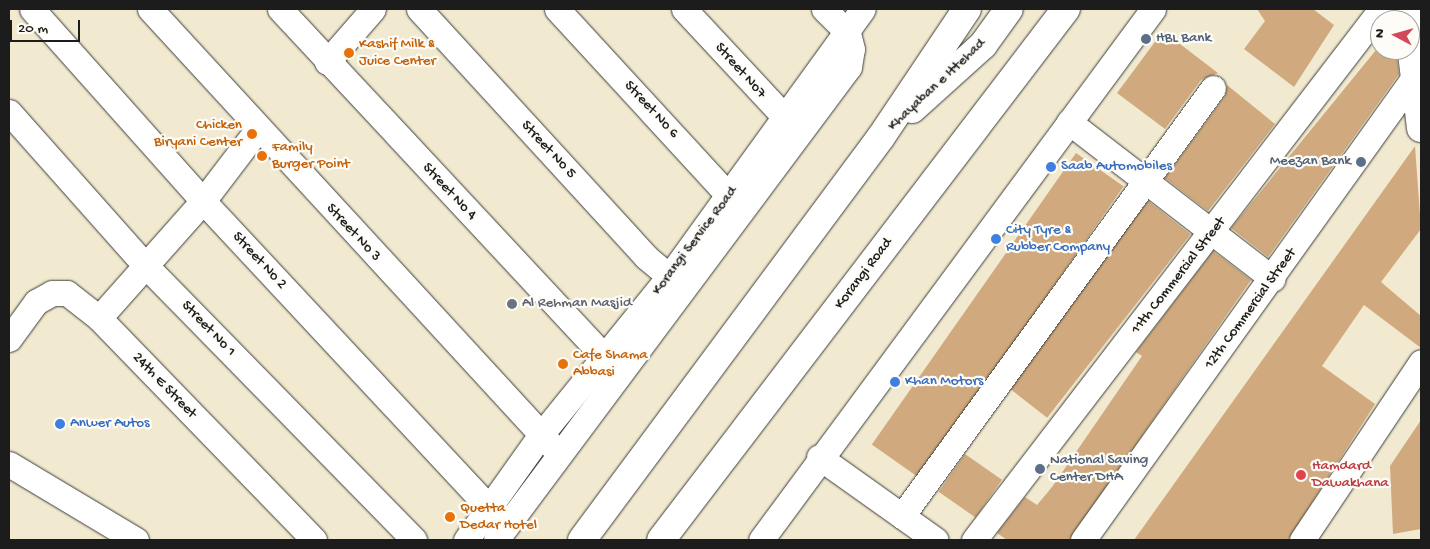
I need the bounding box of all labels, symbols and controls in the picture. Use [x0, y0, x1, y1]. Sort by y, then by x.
scale bar [12, 10, 82, 42]
north arrow [1370, 10, 1420, 60]
text: 20 m [18, 20, 48, 38]
text: N [1372, 28, 1390, 39]
place label: HBL Bank [1156, 30, 1211, 48]
marker: HBL Bank [1140, 33, 1152, 45]
place label: Kashif Milk & Juice Center [359, 35, 436, 70]
street label: Khayaban e Ittehad [884, 35, 990, 135]
street label: Street No7 [710, 39, 770, 103]
marker: Kashif Milk & Juice Center [343, 47, 355, 59]
street label: Street No 6 [620, 77, 682, 143]
place label: Chicken Biryani Center [154, 116, 242, 151]
street label: Street No 5 [517, 117, 579, 183]
marker: Chicken Biryani Center [246, 128, 258, 140]
place label: Family Burger Point [272, 138, 350, 173]
marker: Family Burger Point [256, 150, 268, 162]
place label: Meezan Bank [1270, 153, 1351, 171]
marker: Meezan Bank [1355, 156, 1367, 168]
place label: Saab Automobiles [1061, 158, 1172, 176]
street label: Street No 4 [418, 160, 480, 224]
marker: Saab Automobiles [1045, 161, 1057, 173]
street label: Korangi Service Road [648, 183, 742, 299]
street label: Street No 3 [322, 200, 384, 266]
street label: 11th Commercial Street [1128, 214, 1230, 338]
place label: City Tyre & Rubber Company [1006, 221, 1110, 256]
street label: Street No 2 [228, 229, 290, 293]
marker: City Tyre & Rubber Company [990, 233, 1002, 245]
street label: Korangi Road [831, 235, 897, 313]
street label: 12th Commercial Street [1201, 245, 1301, 373]
place label: Al Rehman Masjid [522, 295, 632, 313]
street label: Street No 1 [177, 297, 239, 361]
marker: Al Rehman Masjid [506, 298, 518, 310]
place label: Cafe Shama Abbasi [573, 346, 648, 381]
street label: 24th E Street [128, 349, 200, 423]
marker: Cafe Shama Abbasi [557, 358, 569, 370]
place label: Khan Motors [905, 373, 983, 391]
marker: Khan Motors [889, 376, 901, 388]
place label: Anwer Autos [70, 415, 150, 433]
marker: Anwer Autos [54, 418, 66, 430]
place label: National Saving Center DHA [1050, 451, 1148, 486]
place label: Hamdard Dawakhana [1312, 457, 1389, 492]
marker: National Saving Center DHA [1034, 463, 1046, 475]
marker: Hamdard Dawakhana [1294, 468, 1308, 482]
place label: Quetta Dedar Hotel [460, 499, 537, 534]
marker: Quetta Dedar Hotel [444, 511, 456, 523]

